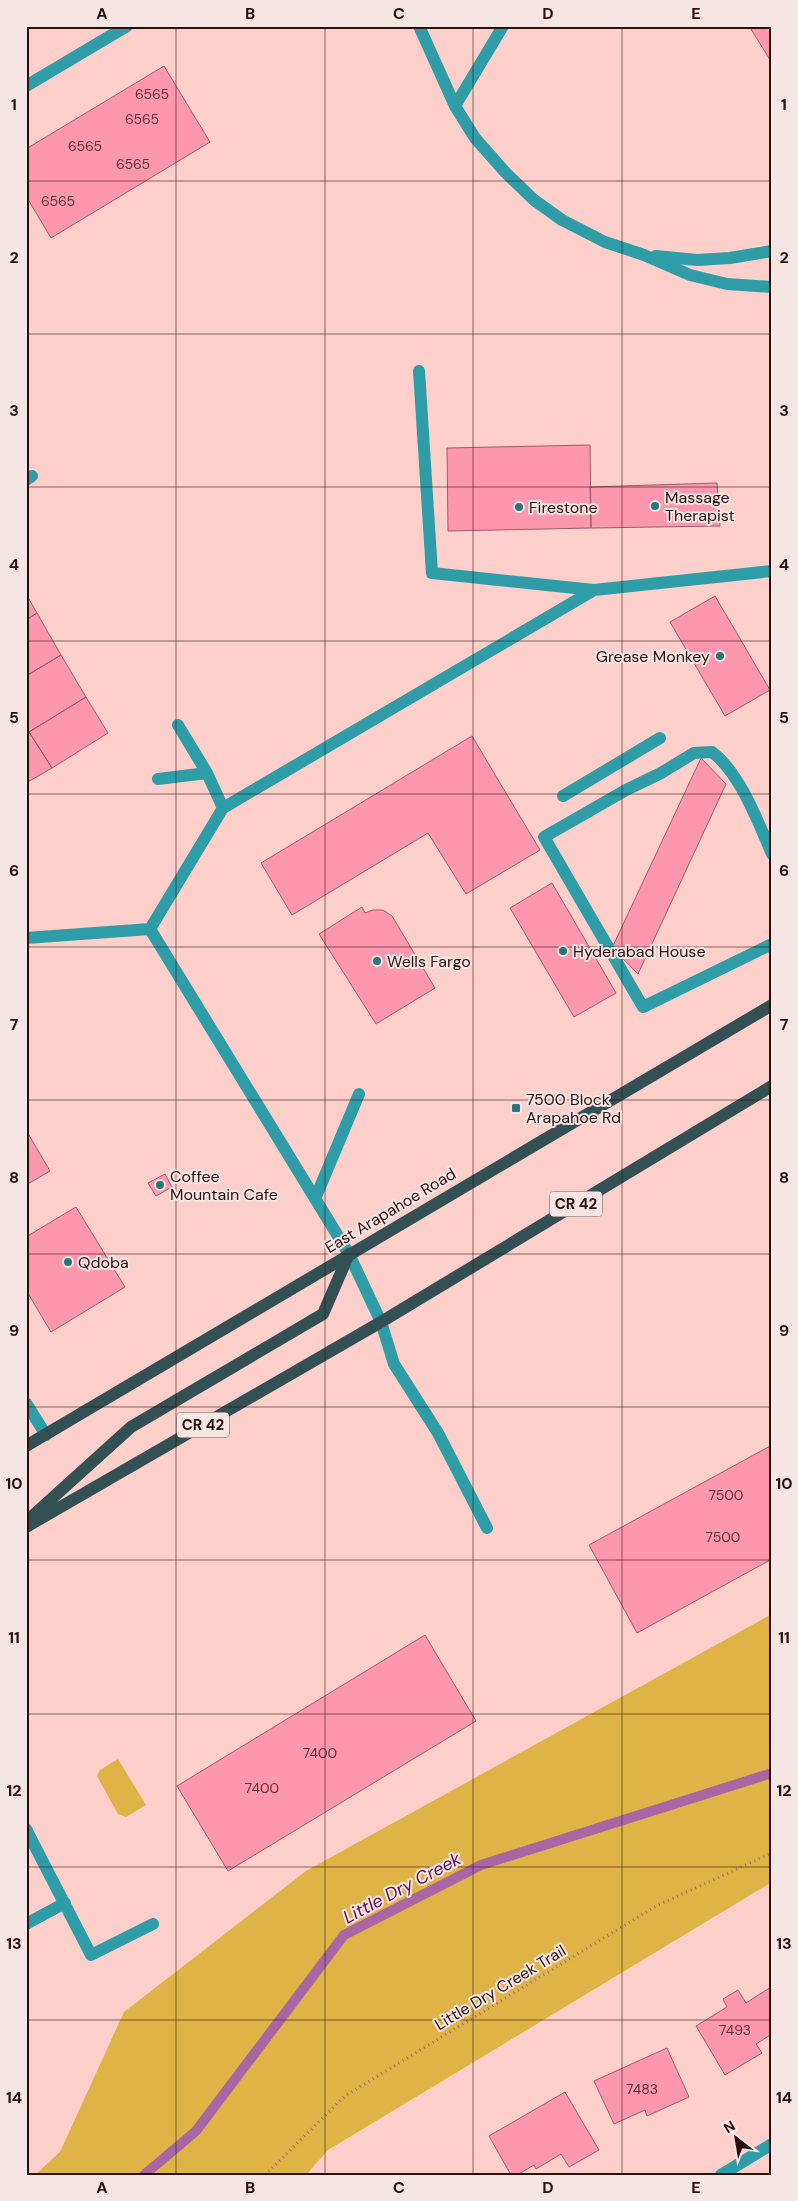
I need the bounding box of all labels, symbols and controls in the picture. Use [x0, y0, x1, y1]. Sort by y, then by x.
text: A [96, 3, 108, 24]
text: B [245, 3, 255, 24]
text: C [393, 3, 405, 24]
text: D [542, 3, 554, 24]
text: E [691, 3, 701, 24]
house number: 6565 [135, 85, 169, 103]
text: 1 [11, 94, 17, 115]
text: 1 [781, 94, 787, 115]
house number: 6565 [125, 110, 159, 128]
house number: 6565 [68, 137, 102, 155]
house number: 6565 [116, 155, 150, 173]
house number: 6565 [41, 192, 75, 210]
text: 2 [9, 247, 19, 268]
text: 2 [779, 247, 789, 268]
text: 3 [9, 400, 19, 421]
text: 3 [779, 400, 789, 421]
place label: Massage Therapist [665, 487, 735, 526]
place label: Firestone [529, 497, 598, 518]
marker: Massage Therapist [649, 500, 661, 512]
marker: Firestone [513, 501, 525, 513]
text: 4 [9, 554, 19, 575]
text: 4 [779, 554, 789, 575]
place label: Grease Monkey [596, 646, 710, 667]
marker: Grease Monkey [714, 650, 726, 662]
text: 5 [9, 707, 19, 728]
text: 5 [779, 707, 789, 728]
text: 6 [9, 860, 19, 881]
text: 6 [779, 860, 789, 881]
place label: Hyderabad House [573, 941, 705, 962]
marker: Hyderabad House [557, 945, 569, 957]
place label: Wells Fargo [387, 951, 471, 972]
marker: Wells Fargo [371, 955, 383, 967]
text: 7 [10, 1014, 19, 1035]
text: 7 [780, 1014, 789, 1035]
place label: 7500 Block Arapahoe Rd [526, 1089, 621, 1128]
marker: 7500 Block Arapahoe Rd [510, 1102, 522, 1114]
street label: East Arapahoe Road [321, 1163, 460, 1258]
place label: Coffee Mountain Cafe [170, 1166, 278, 1205]
text: 8 [9, 1167, 19, 1188]
text: 8 [779, 1167, 789, 1188]
marker: Coffee Mountain Cafe [154, 1179, 166, 1191]
road number: CR 42 [550, 1192, 602, 1216]
place label: Qdoba [78, 1252, 129, 1273]
marker: Qdoba [62, 1256, 74, 1268]
text: 9 [9, 1320, 19, 1341]
text: 9 [779, 1320, 789, 1341]
road number: CR 42 [177, 1412, 229, 1438]
text: 10 [5, 1473, 23, 1494]
text: 10 [775, 1473, 793, 1494]
house number: 7500 [709, 1486, 743, 1504]
house number: 7500 [706, 1528, 740, 1546]
text: 11 [8, 1627, 20, 1648]
text: 11 [778, 1627, 790, 1648]
house number: 7400 [303, 1744, 337, 1762]
house number: 7400 [245, 1779, 279, 1797]
text: 12 [6, 1780, 22, 1801]
text: 12 [776, 1780, 792, 1801]
water label: Little Dry Creek [339, 1846, 466, 1929]
text: 13 [6, 1933, 22, 1954]
text: 13 [776, 1933, 792, 1954]
street label: Little Dry Creek Trail [431, 1940, 570, 2035]
house number: 7493 [719, 2021, 751, 2039]
house number: 7483 [626, 2080, 658, 2098]
text: 14 [6, 2087, 22, 2108]
text: 14 [776, 2087, 792, 2108]
north arrow [710, 2114, 760, 2164]
text: N [720, 2117, 738, 2137]
text: A [96, 2177, 108, 2198]
text: B [245, 2177, 255, 2198]
text: C [393, 2177, 405, 2198]
text: D [542, 2177, 554, 2198]
text: E [691, 2177, 701, 2198]

